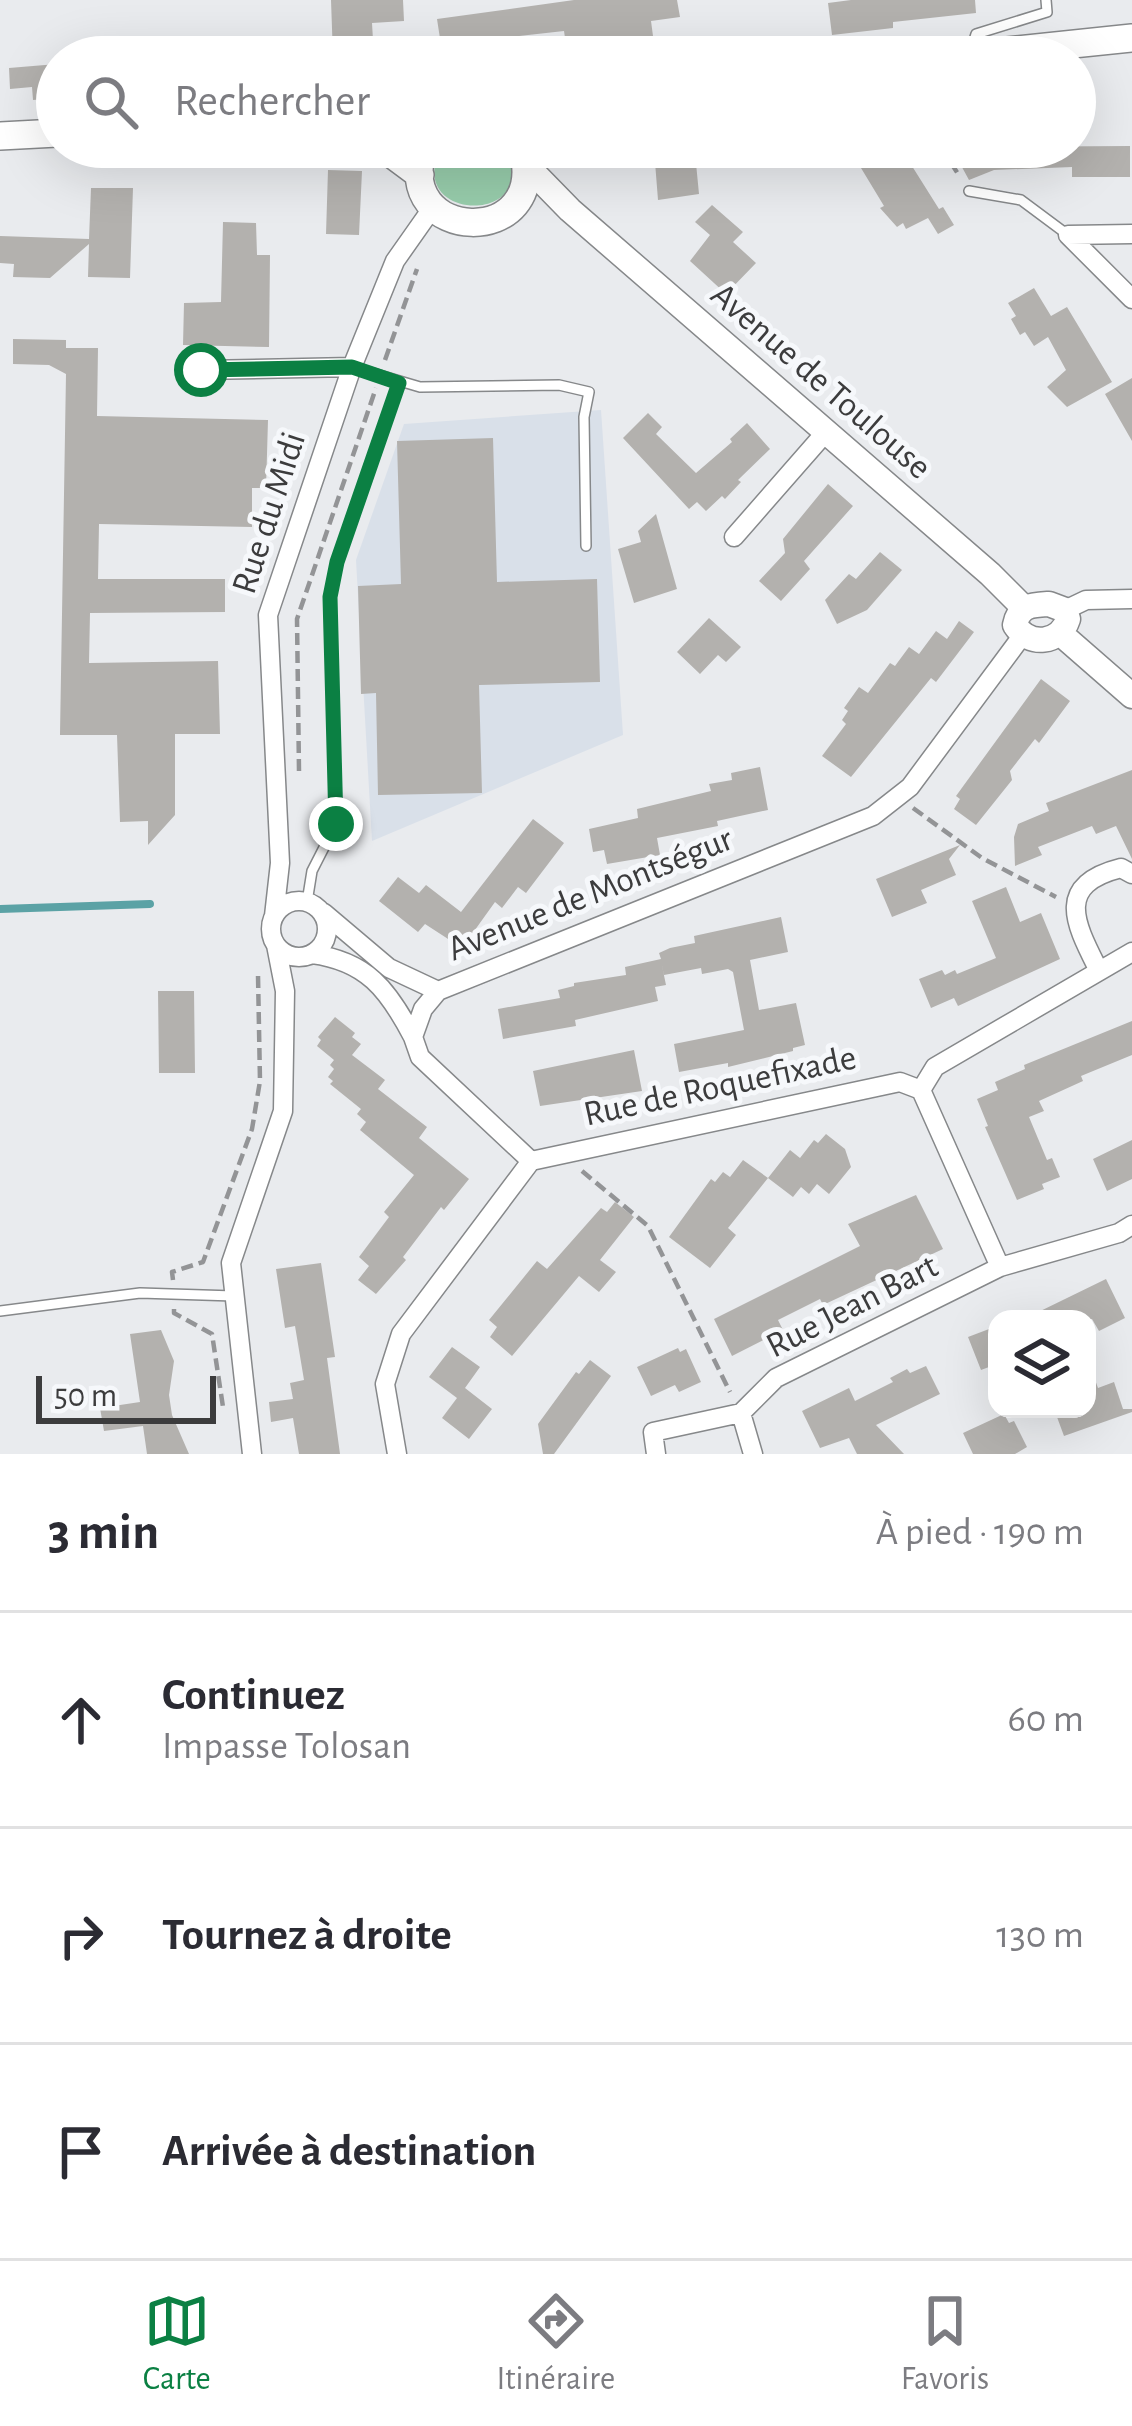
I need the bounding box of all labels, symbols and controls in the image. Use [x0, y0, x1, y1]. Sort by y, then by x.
search box [36, 36, 1096, 168]
icon: search [78, 69, 144, 135]
text: Rechercher [174, 79, 370, 124]
street label: Avenue de Toulouse [704, 276, 938, 486]
route start [174, 343, 228, 397]
street label: Rue du Midi [226, 428, 312, 598]
route end [309, 797, 363, 851]
street label: Avenue de Montségur [442, 820, 738, 968]
street label: Rue de Roquefixade [580, 1040, 860, 1132]
street label: Rue Jean Bart [761, 1247, 944, 1364]
map controls [988, 1310, 1096, 1418]
button: layers [988, 1310, 1096, 1418]
scale bar [36, 1370, 216, 1423]
text: 50 m [54, 1380, 117, 1413]
text: 3 min [48, 1507, 159, 1558]
text: À pied · 190 m [876, 1513, 1084, 1552]
text: Continuez [162, 1673, 345, 1718]
icon: ahead [48, 1687, 114, 1753]
text: 60 m [1007, 1700, 1084, 1739]
text: Impasse Tolosan [162, 1727, 411, 1766]
icon: right [48, 1903, 114, 1969]
text: Tournez à droite [162, 1913, 452, 1958]
text: 130 m [996, 1916, 1084, 1955]
icon: arrive [48, 2119, 114, 2185]
text: Arrivée à destination [162, 2129, 536, 2174]
tab: Carte [143, 2288, 211, 2400]
tab: Itinéraire [496, 2288, 615, 2400]
tab: Favoris [901, 2288, 989, 2400]

